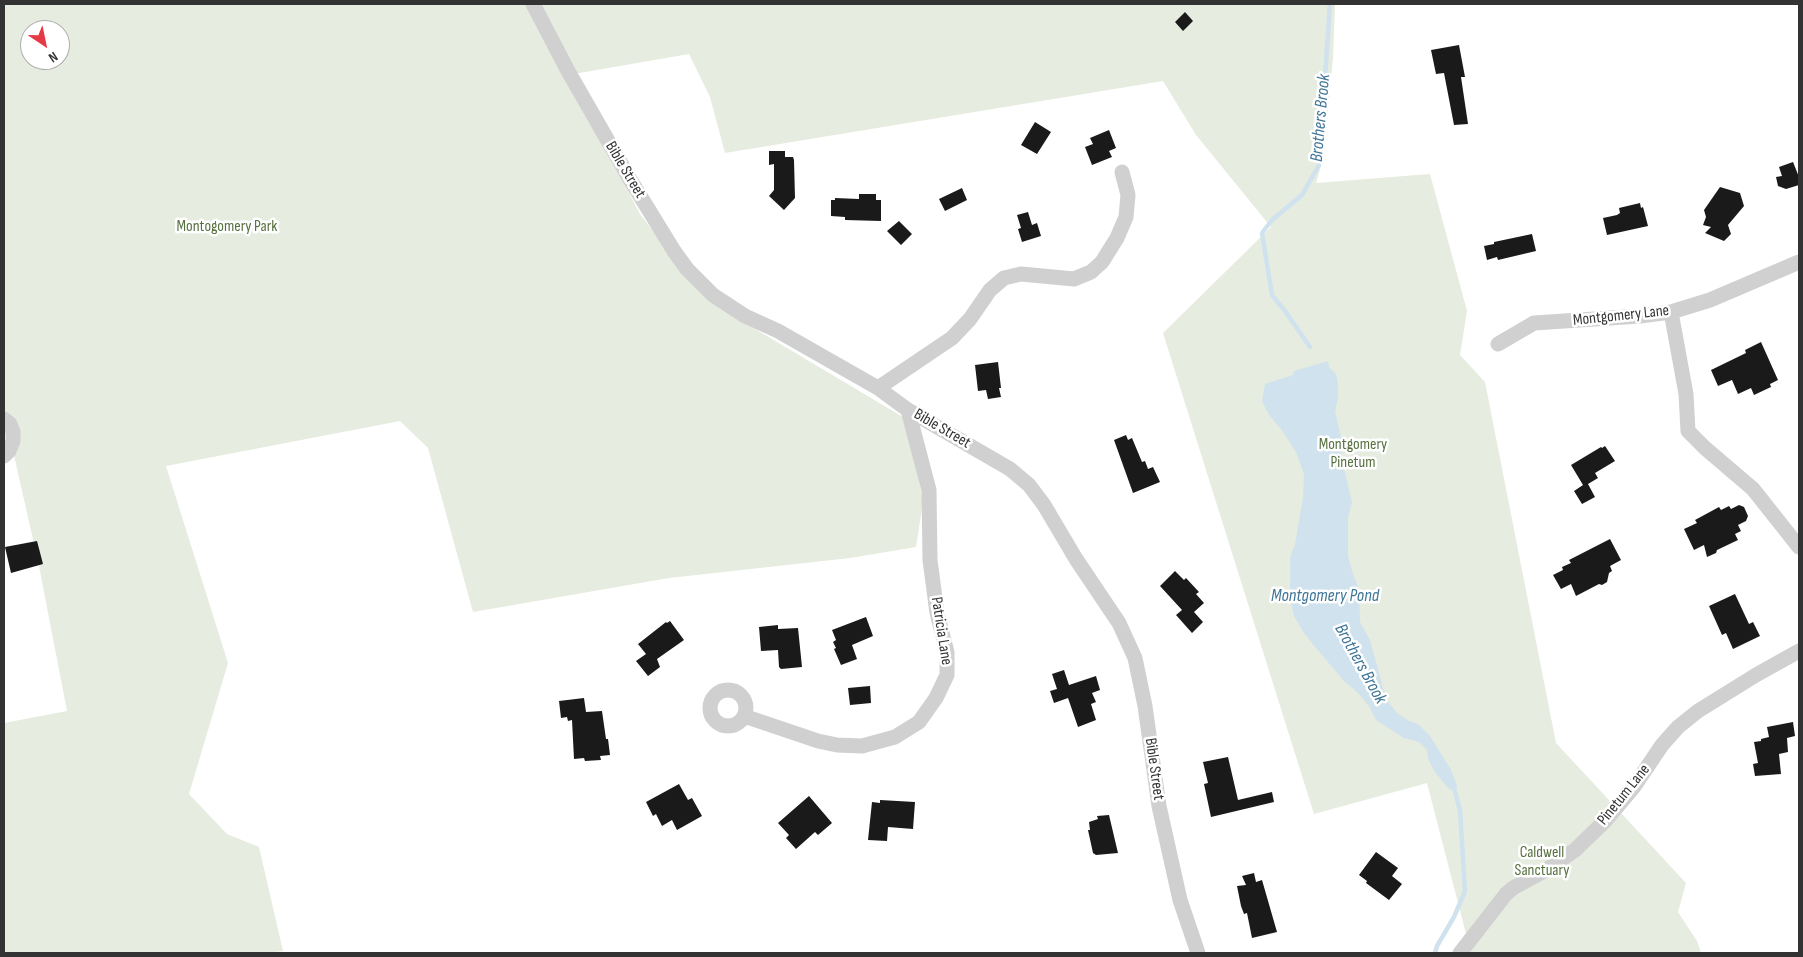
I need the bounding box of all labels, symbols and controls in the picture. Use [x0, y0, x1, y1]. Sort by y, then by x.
north arrow [20, 20, 70, 70]
text: N [45, 48, 61, 66]
water label: Brothers Brook [1306, 73, 1336, 163]
street label: Bible Street [601, 138, 649, 202]
park label: Montogomery Park [177, 217, 277, 237]
street label: Montgomery Lane [1572, 301, 1670, 331]
street label: Bible Street [910, 405, 974, 453]
park label: Montgomery Pinetum [1319, 435, 1387, 473]
water label: Montgomery Pond [1271, 585, 1379, 607]
street label: Patricia Lane [926, 596, 956, 666]
water label: Brothers Brook [1329, 620, 1391, 708]
street label: Bible Street [1140, 737, 1168, 801]
street label: Pinetum Lane [1594, 761, 1654, 829]
park label: Caldwell Sanctuary [1515, 843, 1569, 881]

